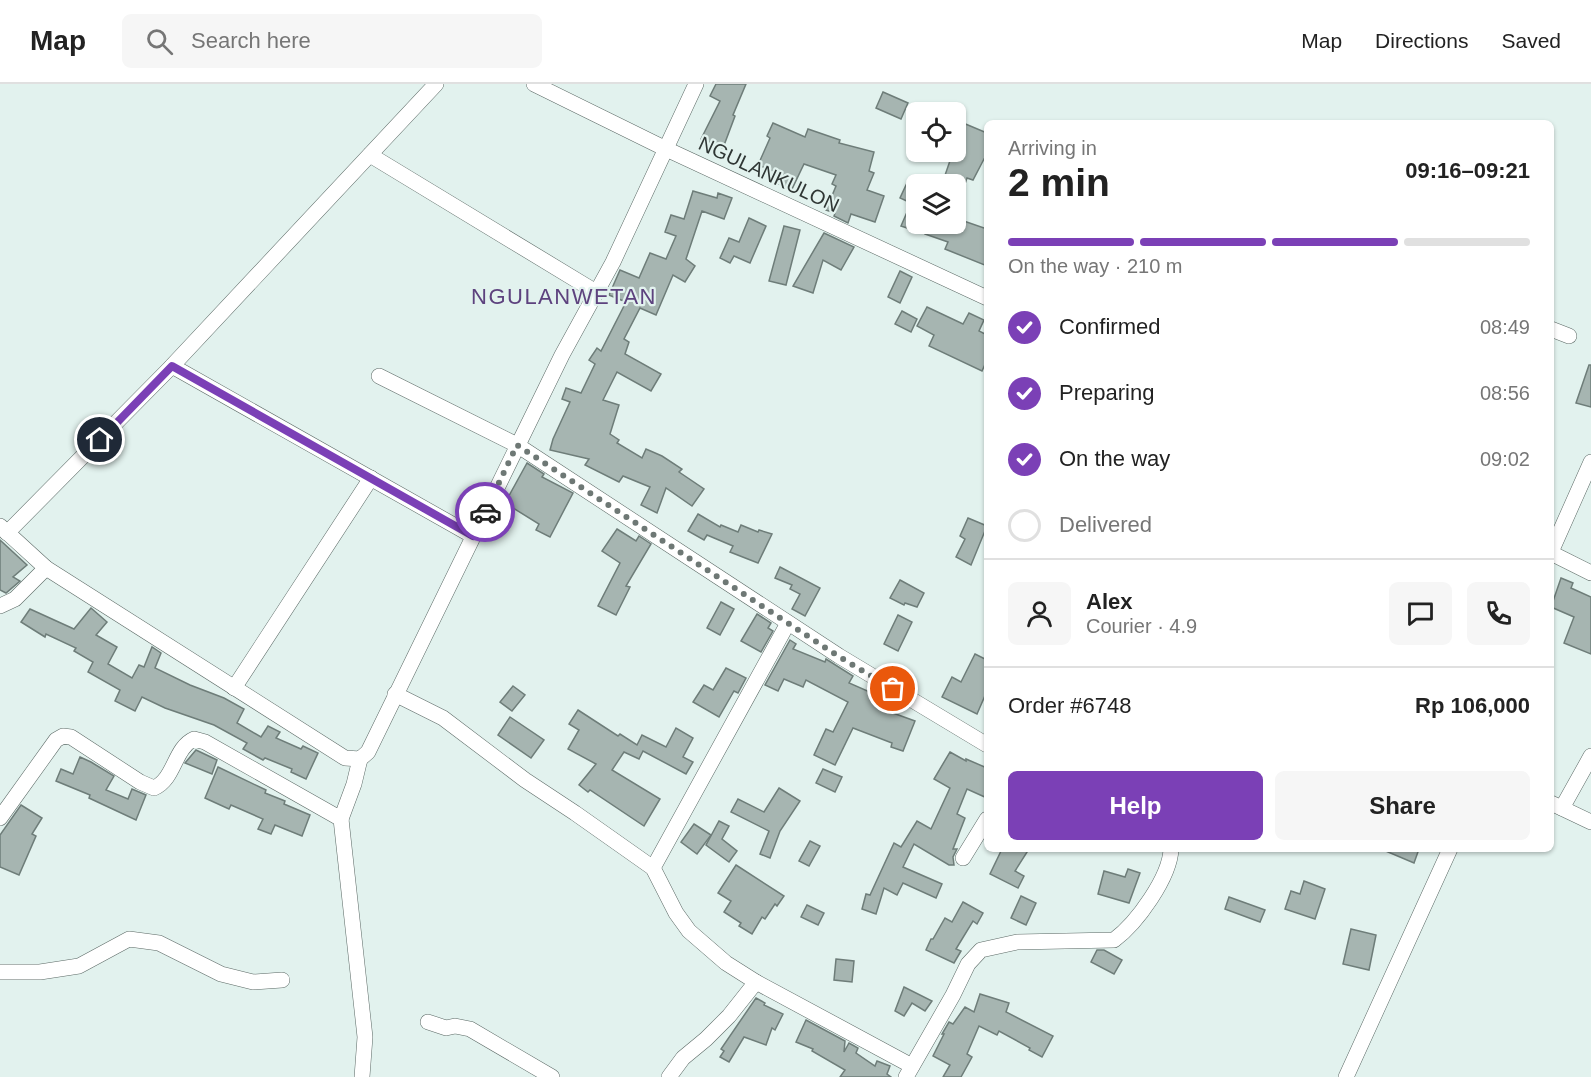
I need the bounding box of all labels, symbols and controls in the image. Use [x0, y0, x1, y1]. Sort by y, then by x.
search box [122, 14, 542, 68]
text: Map [30, 25, 86, 56]
icon: search [143, 25, 176, 58]
text: Search here [191, 28, 311, 53]
text: Map [1301, 29, 1342, 52]
text: Directions [1375, 29, 1468, 52]
text: Saved [1501, 29, 1561, 52]
map controls [906, 102, 966, 234]
button: locate [906, 102, 966, 162]
street label: NGULANKULON [695, 132, 843, 216]
text: Arriving in [1008, 137, 1097, 159]
text: 09:16–09:21 [1405, 158, 1530, 183]
text: 2 min [1008, 161, 1110, 204]
button: layers [906, 174, 966, 234]
text: On the way · 210 m [1008, 255, 1183, 277]
district label: NGULANWETAN [471, 284, 657, 309]
icon: check [1008, 311, 1041, 344]
text: Confirmed [1059, 314, 1160, 339]
text: 08:49 [1480, 316, 1530, 338]
icon: check [1008, 377, 1041, 410]
text: Preparing [1059, 380, 1154, 405]
text: 08:56 [1480, 382, 1530, 404]
pin [74, 414, 125, 465]
icon: home [83, 423, 116, 456]
icon: check [1008, 443, 1041, 476]
text: On the way [1059, 446, 1170, 471]
text: 09:02 [1480, 448, 1530, 470]
courier [455, 482, 515, 542]
icon: car [469, 496, 502, 529]
text: Delivered [1059, 512, 1152, 537]
button: person [1008, 582, 1071, 645]
button: chat [1389, 582, 1452, 645]
button: phone [1467, 582, 1530, 645]
text: Alex [1086, 589, 1132, 614]
text: Courier · 4.9 [1086, 615, 1197, 637]
pin [867, 663, 918, 714]
icon: bag [876, 672, 909, 705]
text: Order #6748 [1008, 693, 1132, 718]
text: Rp 106,000 [1415, 693, 1530, 718]
button: Help [1008, 771, 1263, 840]
button: Share [1275, 771, 1530, 840]

